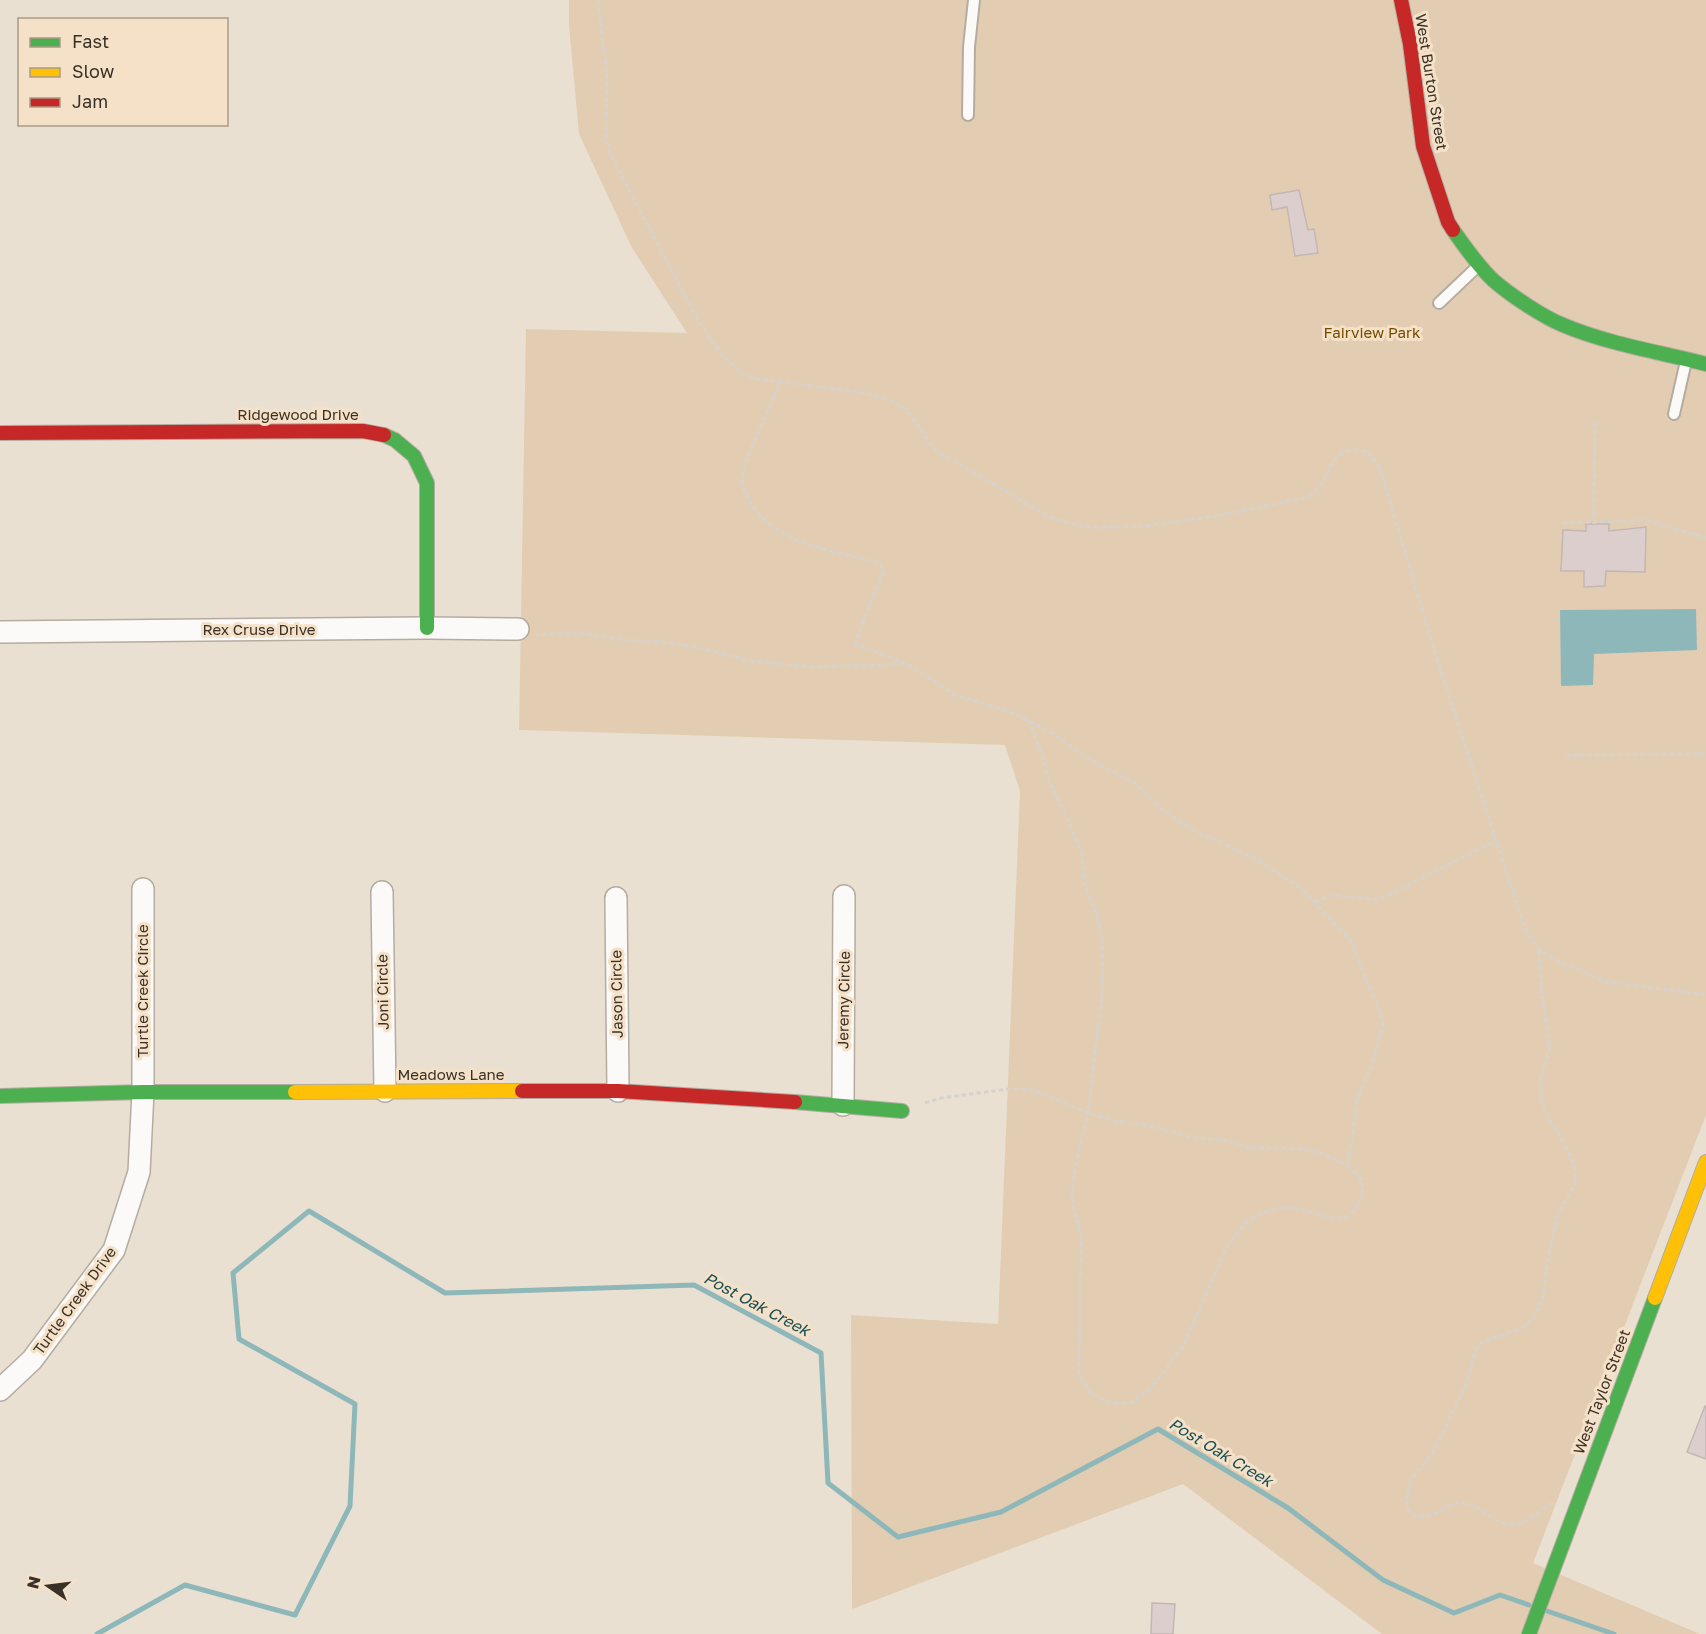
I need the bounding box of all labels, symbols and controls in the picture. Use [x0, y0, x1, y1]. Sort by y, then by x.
street label: West Burton Street [1412, 12, 1452, 151]
legend [18, 18, 228, 126]
text: Fast [72, 30, 109, 52]
text: Slow [72, 60, 115, 82]
text: Jam [72, 90, 108, 112]
park label: Fairview Park [1324, 323, 1421, 341]
street label: Ridgewood Drive [237, 405, 359, 423]
street label: Rex Cruse Drive [202, 620, 316, 638]
street label: Turtle Creek Circle [133, 924, 151, 1058]
street label: Jason Circle [606, 949, 626, 1038]
street label: Jeremy Circle [833, 951, 853, 1049]
street label: Joni Circle [372, 954, 392, 1030]
street label: Meadows Lane [397, 1065, 505, 1083]
street label: Turtle Creek Drive [29, 1243, 120, 1358]
water label: Post Oak Creek [701, 1268, 815, 1341]
street label: West Taylor Street [1569, 1327, 1633, 1457]
water label: Post Oak Creek [1166, 1413, 1278, 1492]
north arrow [18, 1556, 78, 1616]
text: N [22, 1574, 45, 1591]

